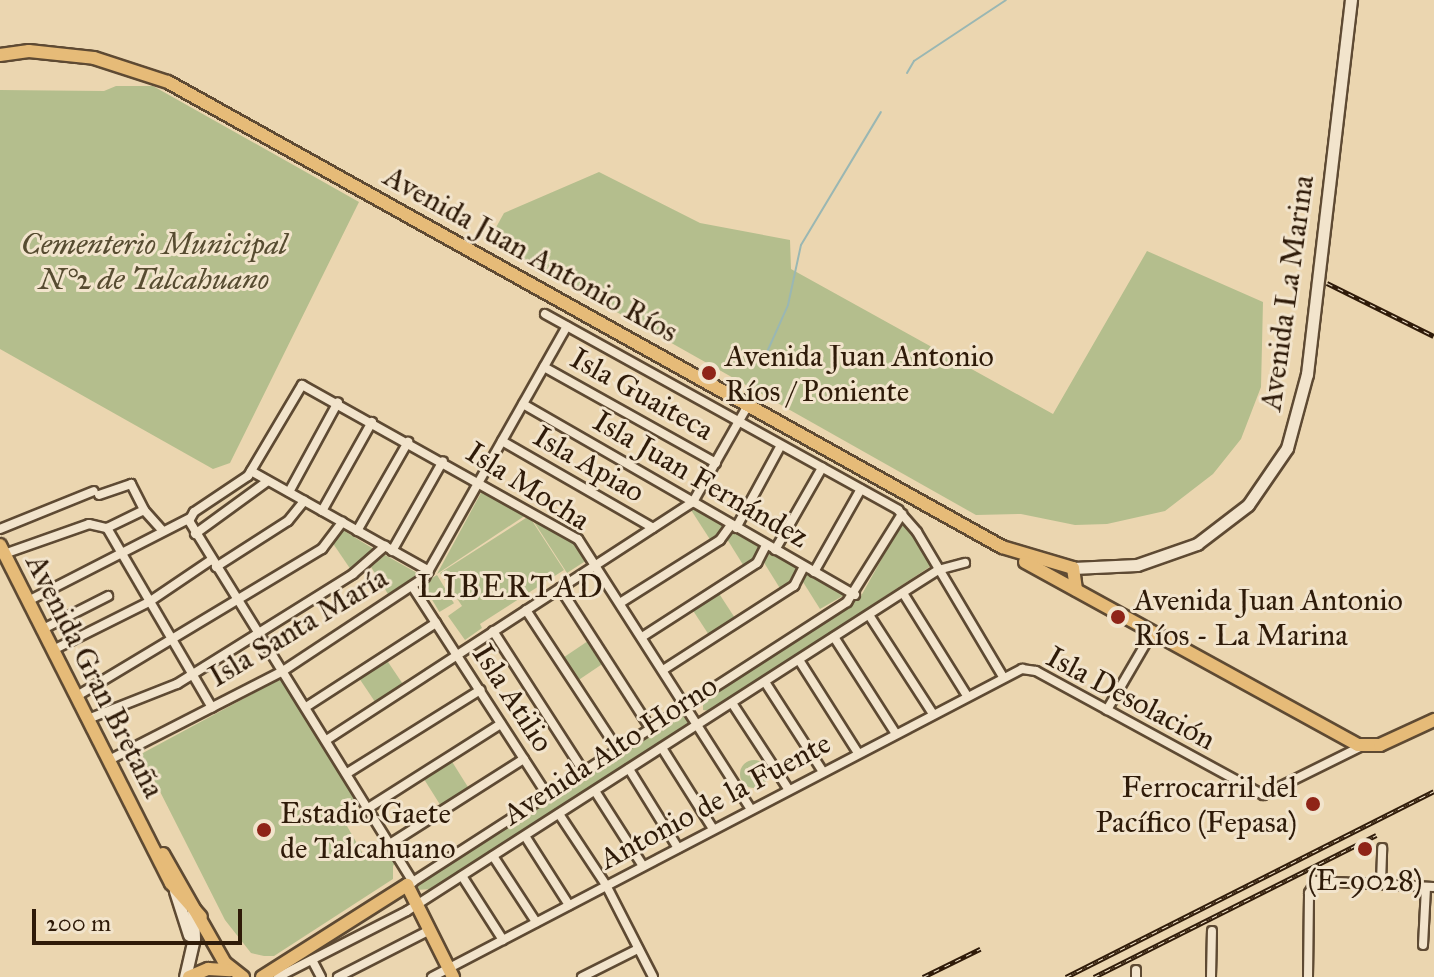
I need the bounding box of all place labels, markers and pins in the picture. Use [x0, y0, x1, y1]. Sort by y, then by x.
place label: Avenida Juan Antonio Ríos / Poniente [725, 338, 994, 408]
marker: Avenida Juan Antonio Ríos / Poniente [700, 364, 718, 382]
place label: Avenida Juan Antonio Ríos - La Marina [1134, 582, 1403, 652]
marker: Avenida Juan Antonio Ríos - La Marina [1109, 608, 1127, 626]
place label: Ferrocarril del Pacífico (Fepasa) [1095, 769, 1297, 840]
place label: Estadio Gaete de Talcahuano [280, 795, 456, 866]
marker: Ferrocarril del Pacífico (Fepasa) [1304, 795, 1322, 813]
marker: Estadio Gaete de Talcahuano [255, 821, 273, 839]
marker: (E-9028) [1356, 840, 1374, 858]
place label: (E-9028) [1307, 862, 1423, 898]

